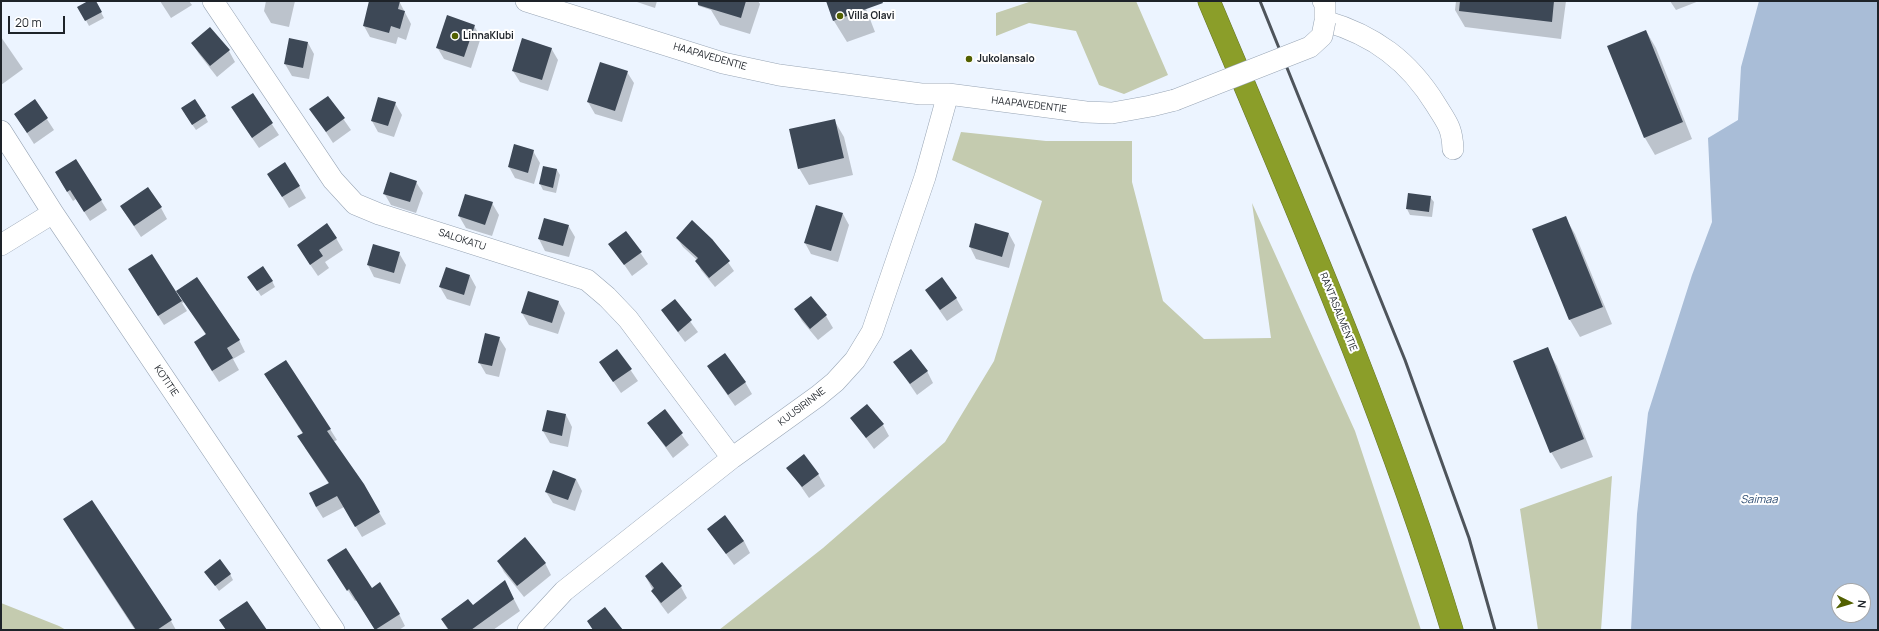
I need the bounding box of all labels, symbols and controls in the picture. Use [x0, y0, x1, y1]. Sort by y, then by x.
scale bar [10, 8, 67, 34]
place label: Villa Olavi [848, 10, 895, 22]
marker: Villa Olavi [835, 11, 845, 21]
text: 20 m [15, 14, 42, 31]
place label: LinnaKlubi [463, 30, 514, 42]
marker: LinnaKlubi [450, 31, 460, 41]
street label: HAAPAVEDENTIE [672, 41, 748, 73]
place label: Jukolansalo [977, 53, 1035, 65]
marker: Jukolansalo [964, 54, 974, 64]
street label: HAAPAVEDENTIE [991, 94, 1067, 116]
street label: SALOKATU [437, 227, 487, 253]
street label: RANTASALMENTIE [1317, 271, 1359, 353]
street label: KOTITIE [151, 363, 181, 399]
street label: KUUSIRINNE [776, 385, 828, 429]
water label: Saimaa [1740, 493, 1778, 507]
north arrow [1831, 583, 1871, 623]
text: N [1855, 599, 1870, 609]

